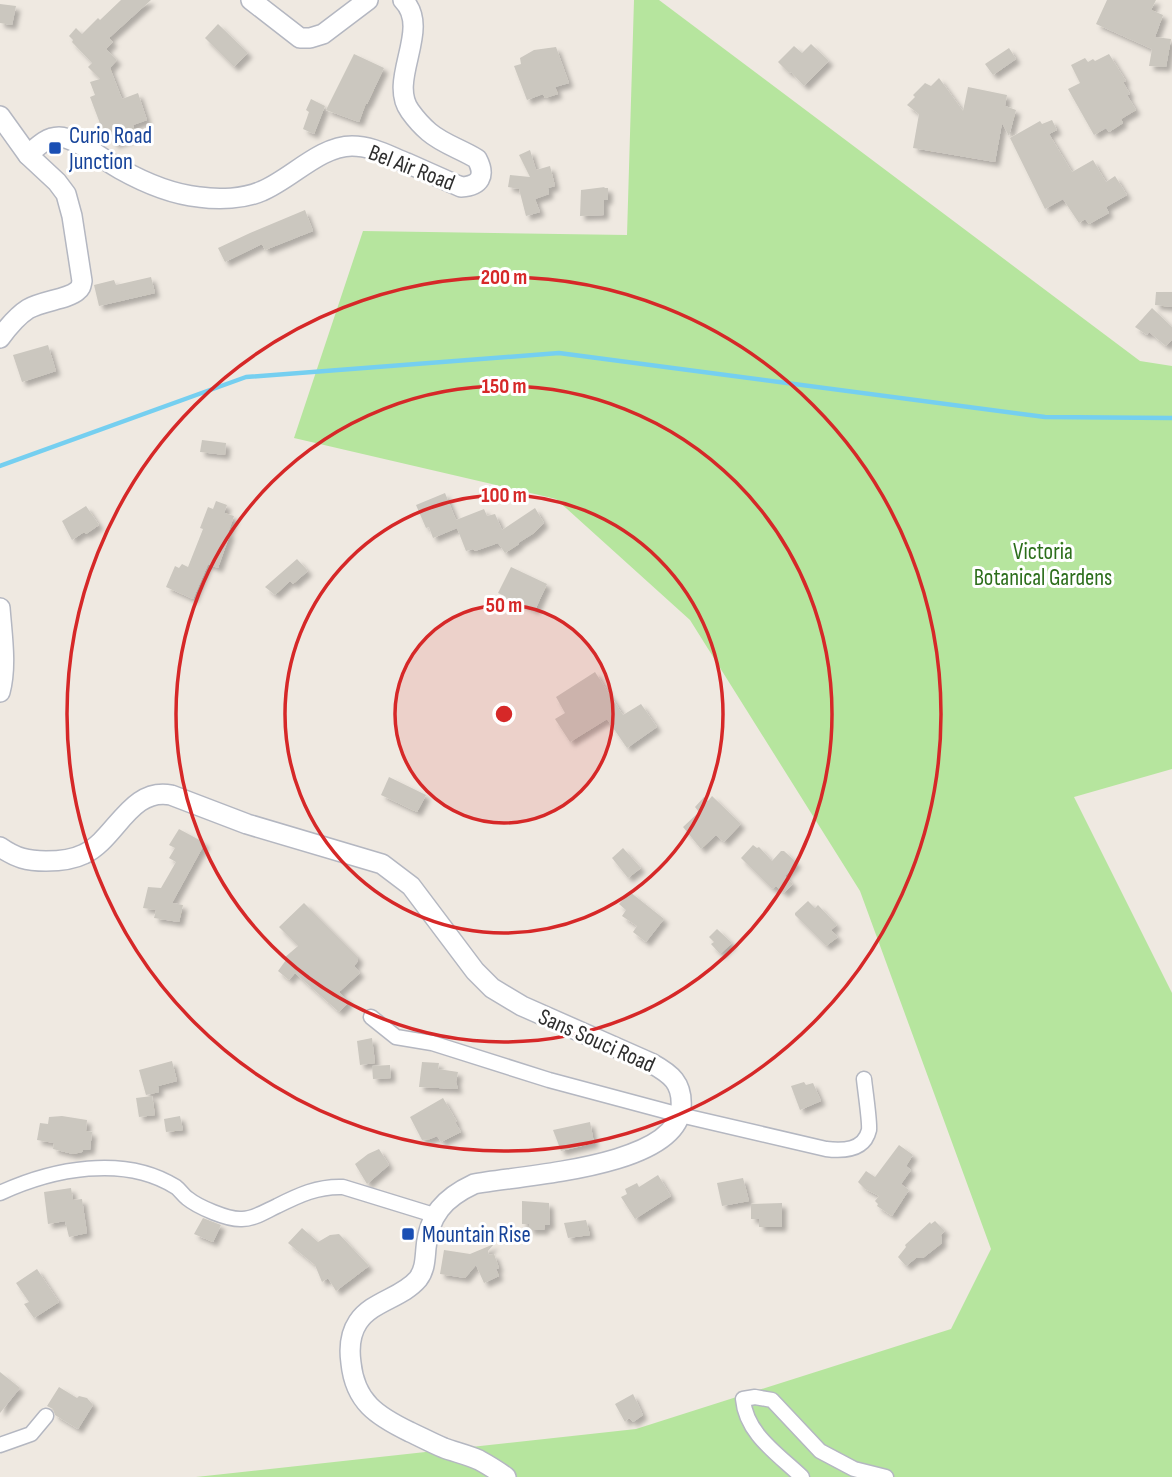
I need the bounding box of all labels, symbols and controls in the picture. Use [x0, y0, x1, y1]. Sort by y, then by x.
place label: Curio Road Junction [68, 122, 152, 176]
street label: Bel Air Road [365, 139, 459, 197]
marker: Curio Road Junction [47, 140, 63, 156]
text: 200 m [481, 265, 527, 290]
text: 150 m [482, 374, 526, 399]
text: 100 m [481, 483, 527, 508]
park label: Victoria Botanical Gardens [974, 538, 1112, 592]
text: 50 m [486, 593, 522, 618]
centre of rings [492, 702, 516, 726]
street label: Sans Souci Road [534, 1003, 659, 1079]
place label: Mountain Rise [422, 1221, 531, 1249]
marker: Mountain Rise [400, 1226, 416, 1242]

